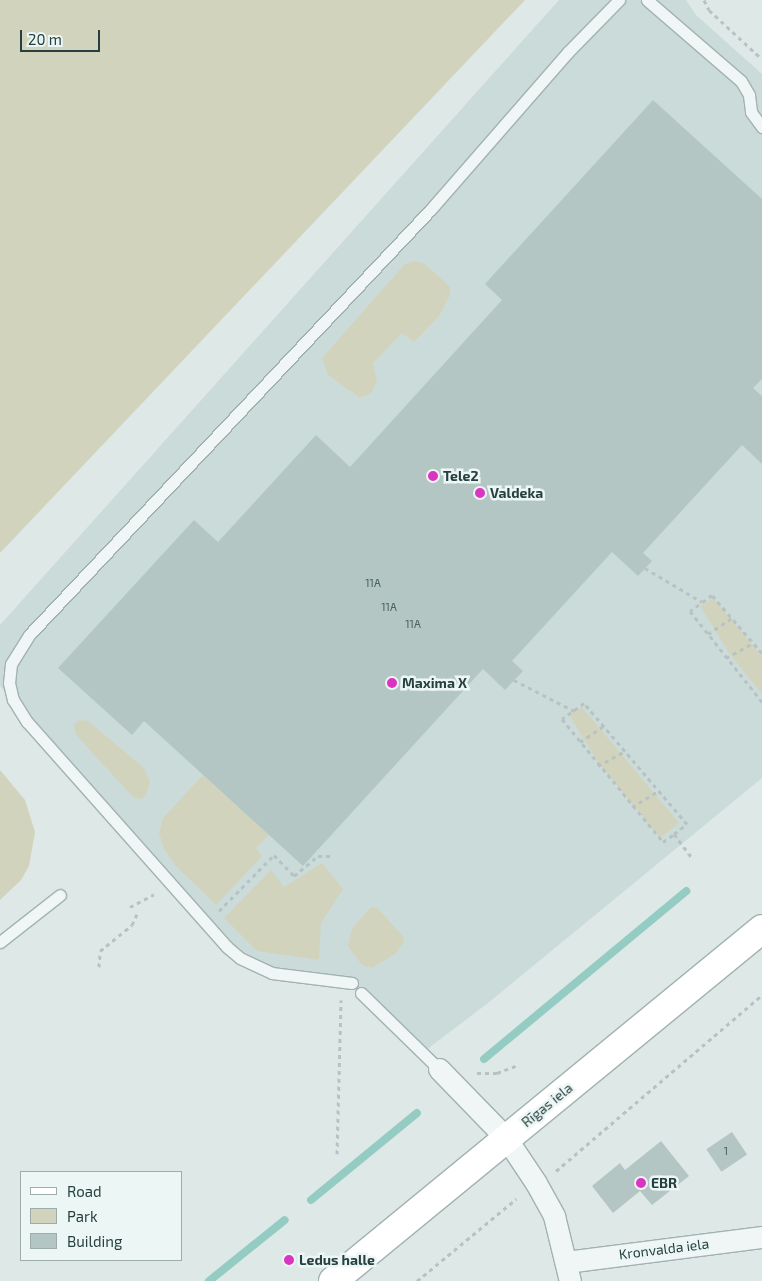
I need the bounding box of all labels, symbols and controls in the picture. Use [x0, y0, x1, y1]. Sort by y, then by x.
scale bar [22, 20, 102, 52]
text: 20 m [28, 30, 62, 48]
place label: Tele2 [443, 468, 479, 484]
marker: Tele2 [427, 470, 439, 482]
place label: Valdeka [490, 485, 543, 501]
marker: Valdeka [474, 487, 486, 499]
house number: 11A [365, 576, 381, 590]
house number: 11A [381, 600, 397, 614]
house number: 11A [405, 617, 421, 631]
place label: Maxima X [402, 675, 467, 691]
marker: Maxima X [386, 677, 398, 689]
street label: Rīgas iela [518, 1079, 576, 1131]
house number: 1 [724, 1144, 728, 1158]
legend [20, 1171, 182, 1261]
place label: EBR [651, 1175, 677, 1191]
marker: EBR [635, 1177, 647, 1189]
text: Road [67, 1182, 102, 1200]
text: Park [67, 1207, 98, 1225]
text: Building [67, 1232, 122, 1250]
street label: Kronvalda iela [618, 1235, 710, 1263]
place label: Ledus halle [299, 1252, 375, 1268]
marker: Ledus halle [283, 1254, 295, 1266]

